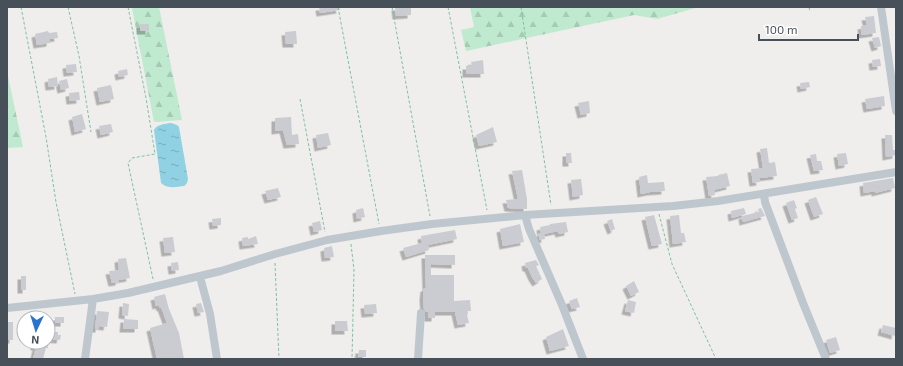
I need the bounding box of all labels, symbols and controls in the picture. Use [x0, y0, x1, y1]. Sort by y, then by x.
scale bar [759, 16, 858, 42]
text: 100 m [765, 22, 797, 36]
north arrow [16, 310, 56, 350]
text: N [31, 334, 40, 347]

